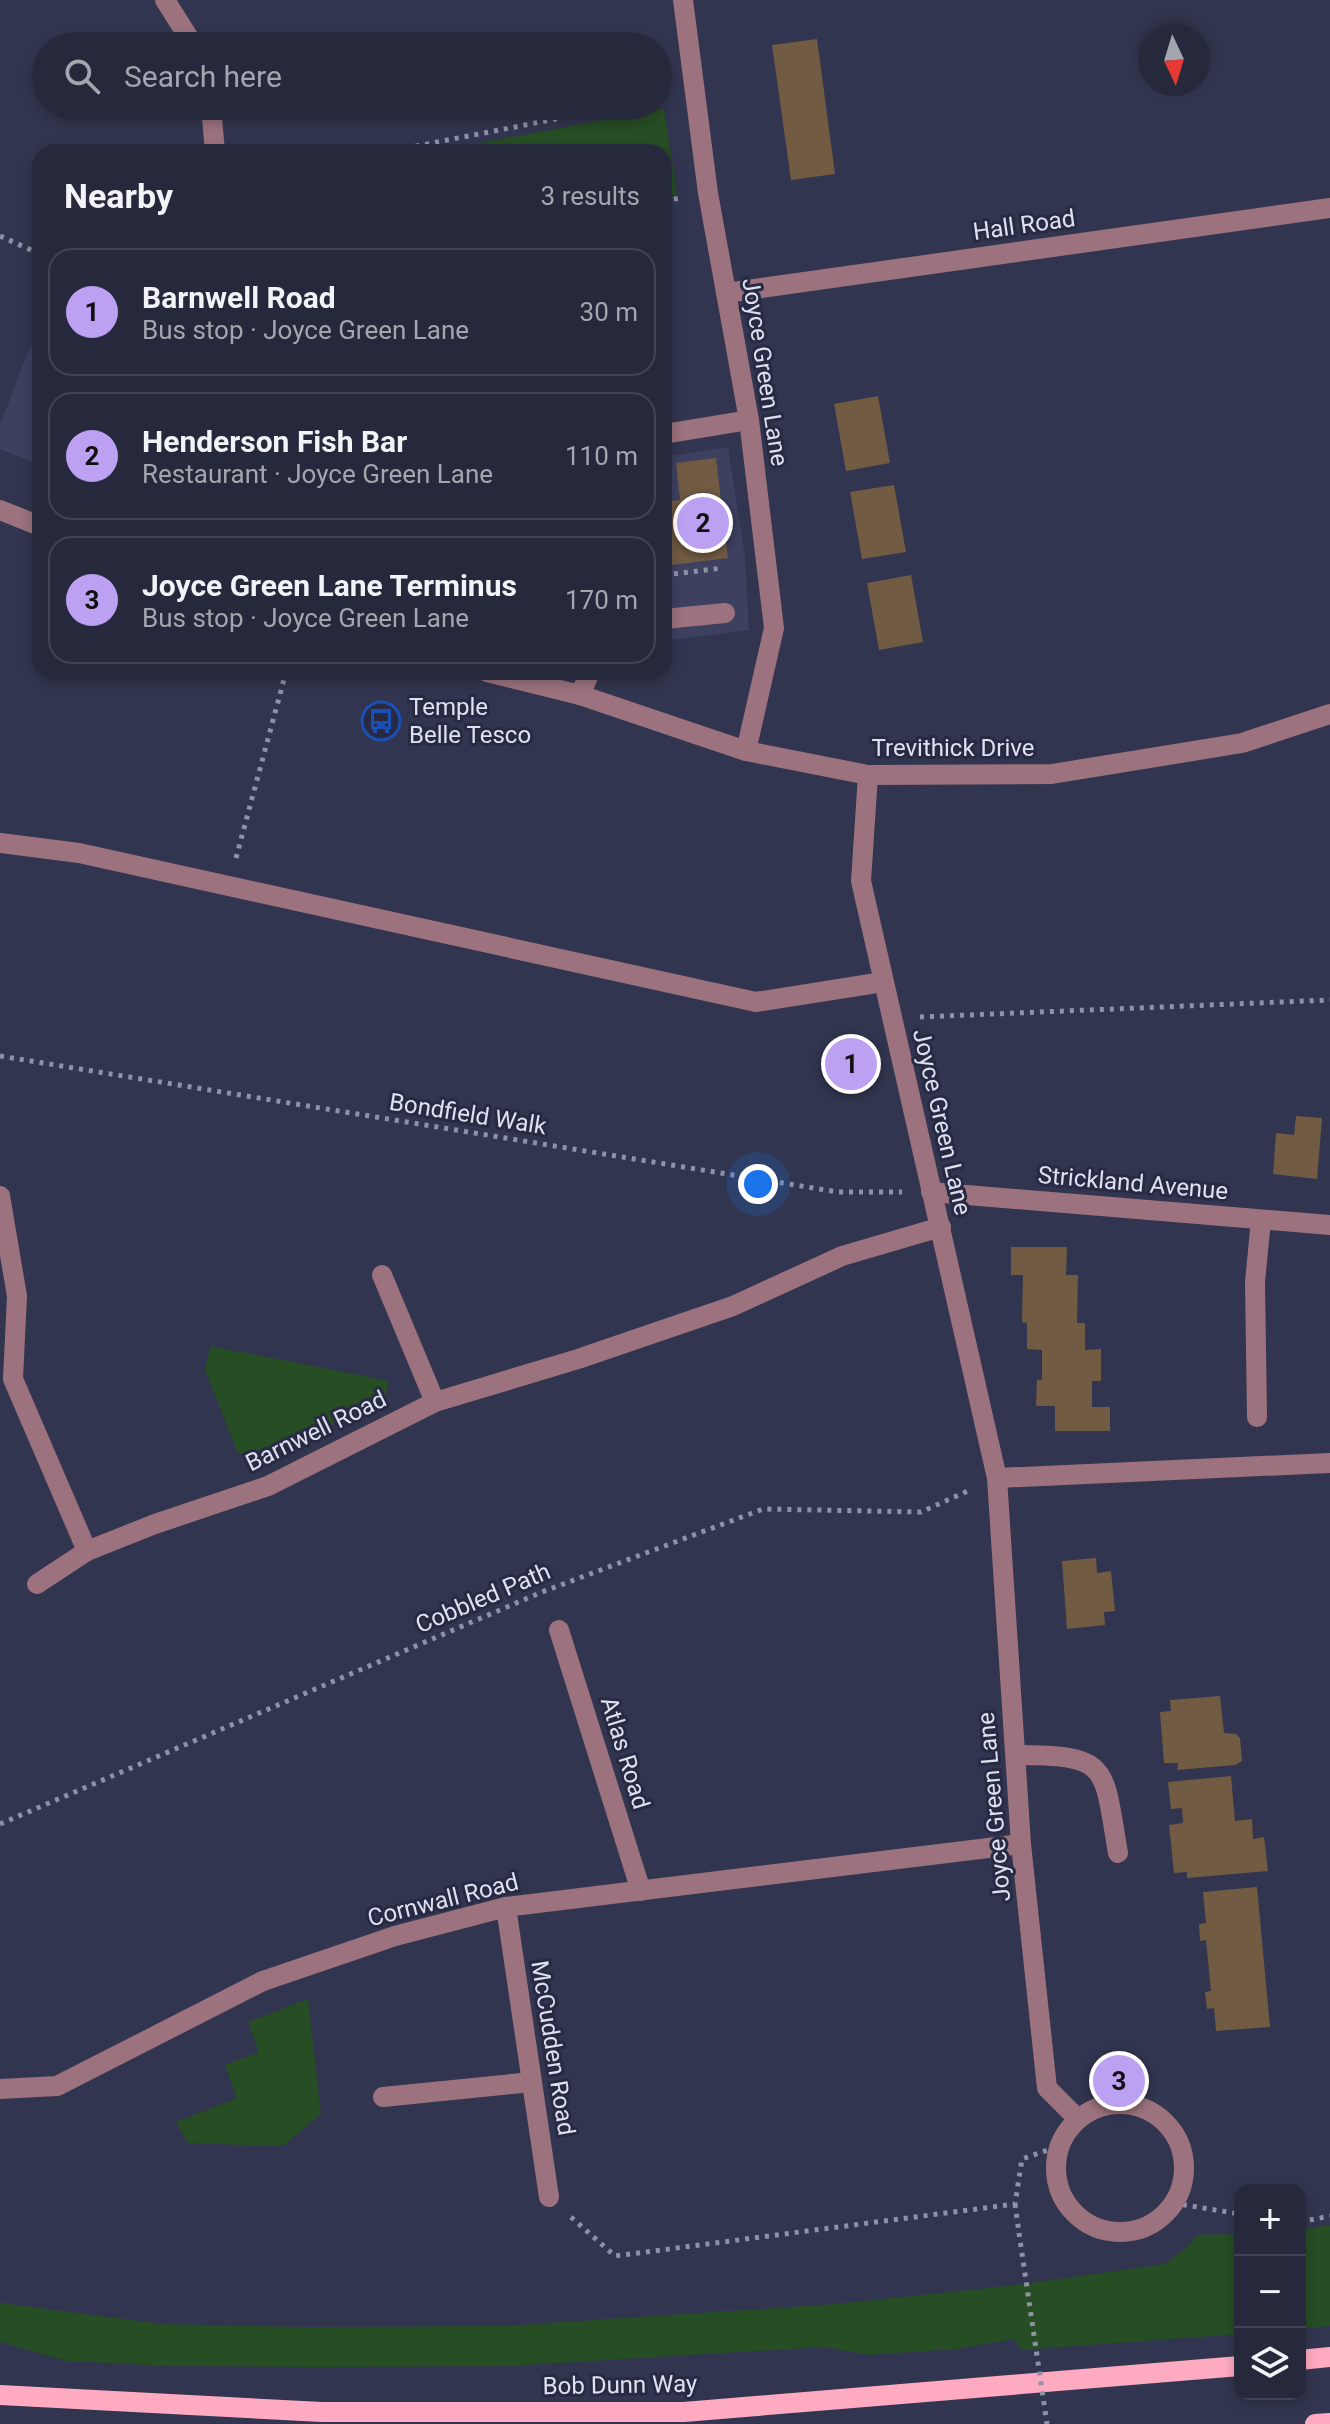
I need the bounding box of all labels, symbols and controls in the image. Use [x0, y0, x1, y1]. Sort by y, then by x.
north arrow [1138, 24, 1210, 96]
search box [32, 32, 672, 120]
icon: search [60, 54, 104, 98]
text: Search here [124, 59, 282, 94]
text: Nearby [64, 176, 173, 216]
text: 3 results [541, 181, 640, 211]
street label: Hall Road [971, 204, 1077, 246]
street label: Joyce Green Lane [736, 276, 794, 468]
text: Barnwell Road [142, 280, 336, 315]
text: 1 [85, 297, 99, 327]
text: 30 m [580, 297, 638, 327]
text: Bus stop · Joyce Green Lane [142, 315, 469, 345]
text: Henderson Fish Bar [142, 424, 407, 459]
text: 2 [85, 441, 99, 471]
text: 110 m [565, 441, 638, 471]
text: Restaurant · Joyce Green Lane [142, 459, 493, 489]
pin: 2 [677, 493, 729, 553]
text: Joyce Green Lane Terminus [142, 568, 517, 603]
text: 3 [85, 585, 99, 615]
text: 170 m [565, 585, 638, 615]
text: Bus stop · Joyce Green Lane [142, 603, 469, 633]
place label: Temple Belle Tesco [409, 693, 531, 749]
bus stop icon: Temple Belle Tesco [360, 700, 402, 742]
street label: Trevithick Drive [872, 734, 1034, 762]
street label: Joyce Green Lane [907, 1026, 977, 1218]
pin: 1 [825, 1034, 877, 1094]
street label: Bondfield Walk [387, 1088, 549, 1140]
street label: Strickland Avenue [1037, 1161, 1229, 1205]
your location [738, 1164, 778, 1204]
street label: Barnwell Road [241, 1385, 391, 1477]
street label: Cobbled Path [412, 1557, 554, 1639]
street label: Atlas Road [595, 1694, 655, 1812]
street label: Joyce Green Lane [972, 1711, 1016, 1903]
street label: Cornwall Road [365, 1868, 521, 1932]
street label: McCudden Road [525, 1959, 581, 2137]
pin: 3 [1093, 2051, 1145, 2111]
map controls [1234, 2184, 1306, 2400]
button: + [1234, 2184, 1306, 2256]
button: − [1234, 2256, 1306, 2328]
button: layers [1234, 2328, 1306, 2400]
street label: Bob Dunn Way [542, 2370, 698, 2400]

